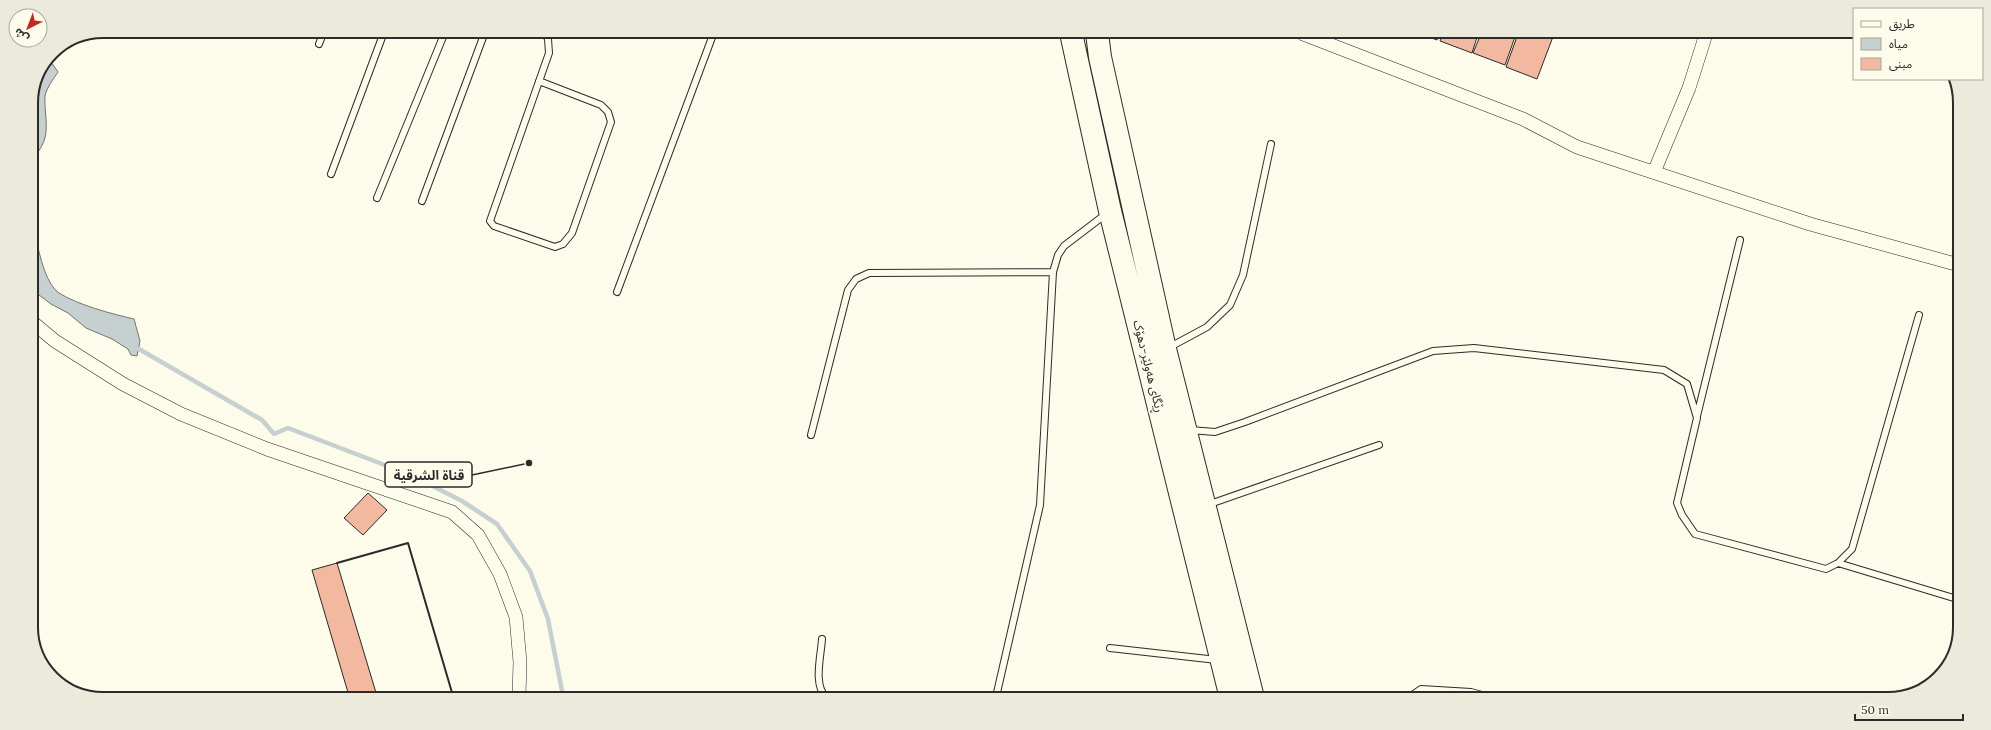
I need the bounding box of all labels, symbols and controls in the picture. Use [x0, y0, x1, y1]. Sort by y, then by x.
north arrow [8, 8, 48, 48]
legend [1853, 8, 1983, 80]
text: طريق [1889, 16, 1915, 32]
text: ش [11, 25, 32, 46]
text: مياه [1889, 36, 1908, 51]
text: مبنى [1889, 56, 1912, 71]
street label: ڕێگای هەولێر-دهۆک [1127, 318, 1168, 415]
callout: قناة الشرقية [385, 462, 472, 487]
text: قناة الشرقية [394, 467, 465, 484]
scale bar [1855, 696, 1963, 722]
text: 50 m [1861, 702, 1889, 717]

